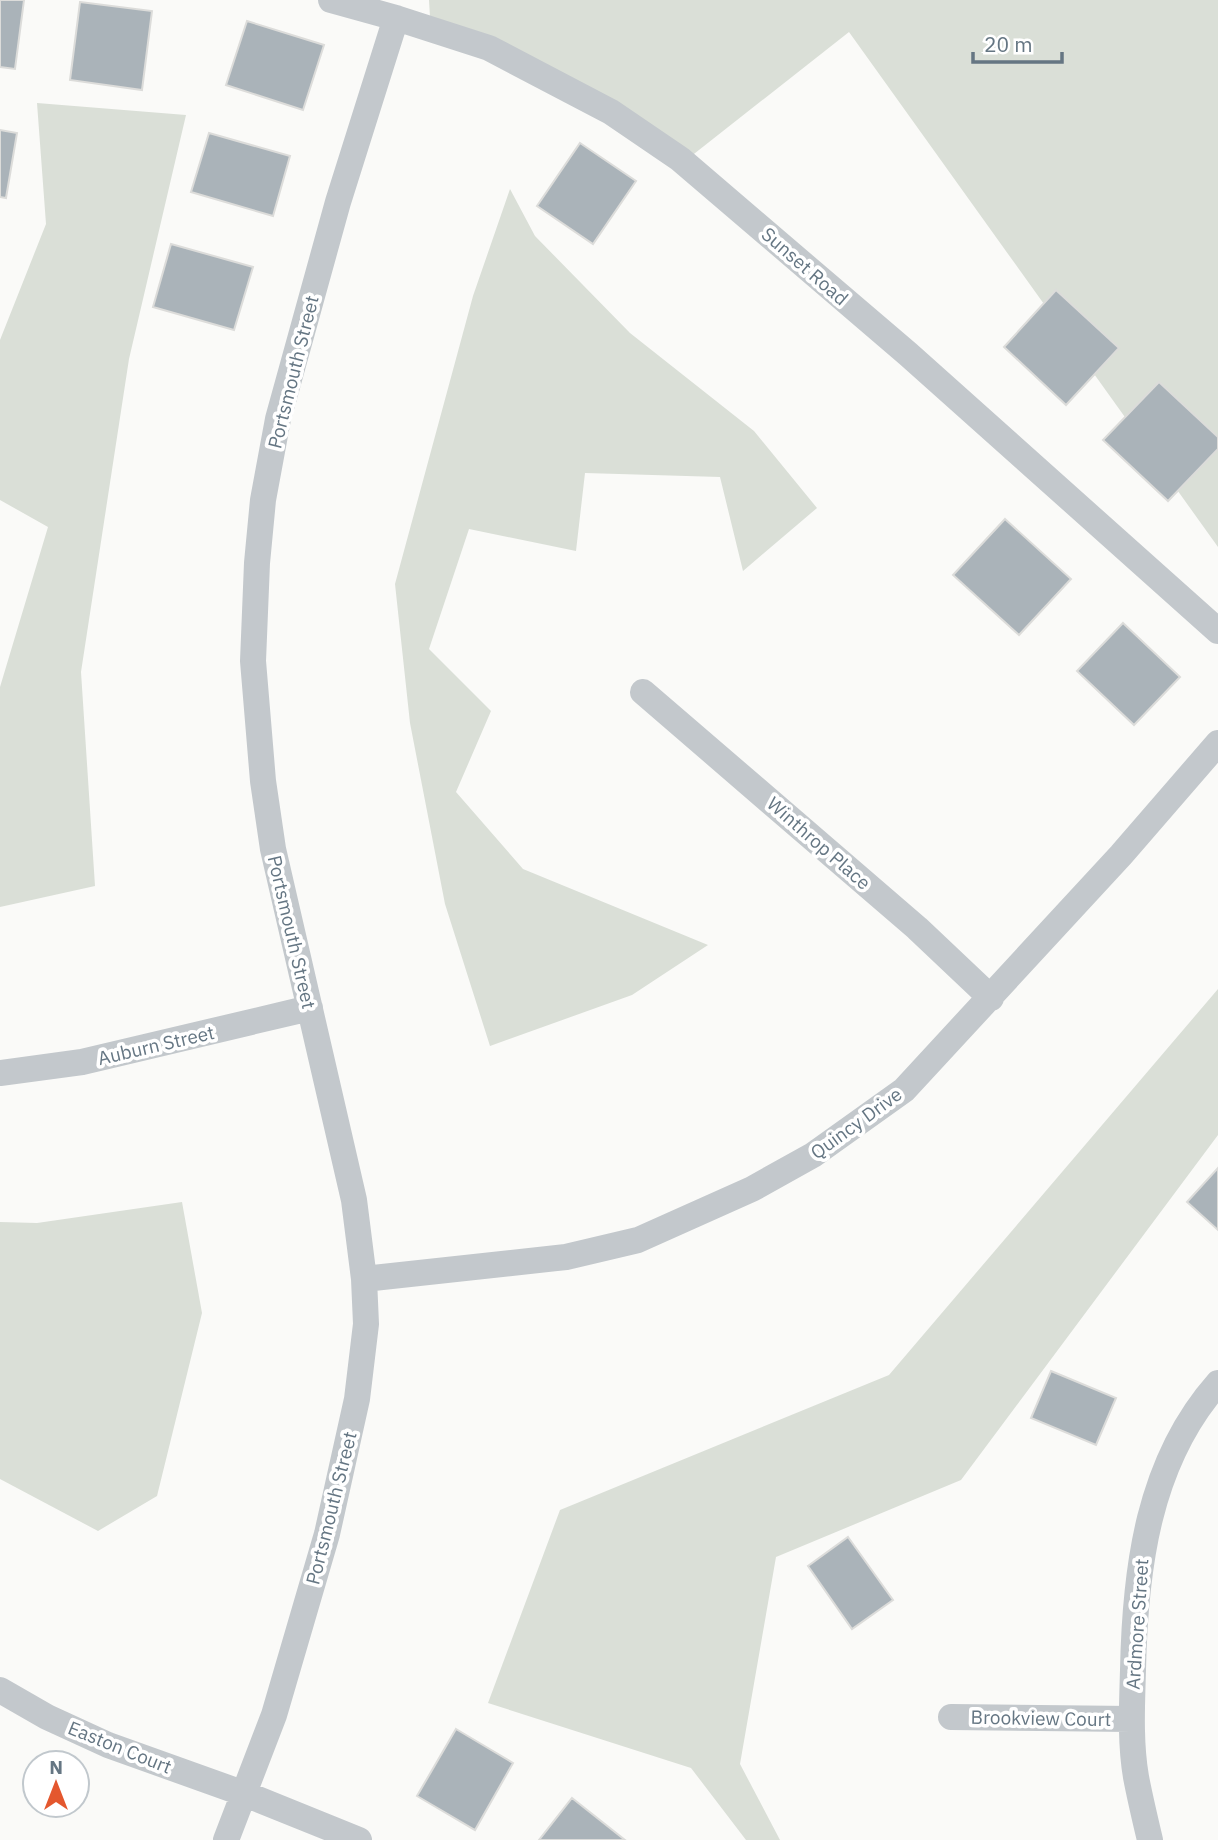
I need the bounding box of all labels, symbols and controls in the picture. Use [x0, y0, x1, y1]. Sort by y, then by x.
scale bar [973, 21, 1062, 65]
text: 20 m [984, 30, 1033, 58]
street label: Sunset Road [757, 222, 853, 310]
street label: Portsmouth Street [262, 293, 324, 451]
street label: Winthrop Place [762, 791, 876, 895]
street label: Portsmouth Street [263, 853, 321, 1011]
street label: Auburn Street [95, 1020, 217, 1070]
street label: Quincy Drive [805, 1082, 907, 1164]
street label: Portsmouth Street [300, 1429, 362, 1587]
street label: Ardmore Street [1120, 1558, 1154, 1690]
street label: Brookview Court [970, 1705, 1112, 1731]
street label: Easton Court [65, 1715, 175, 1779]
north arrow [21, 1749, 91, 1819]
text: N [49, 1755, 63, 1779]

